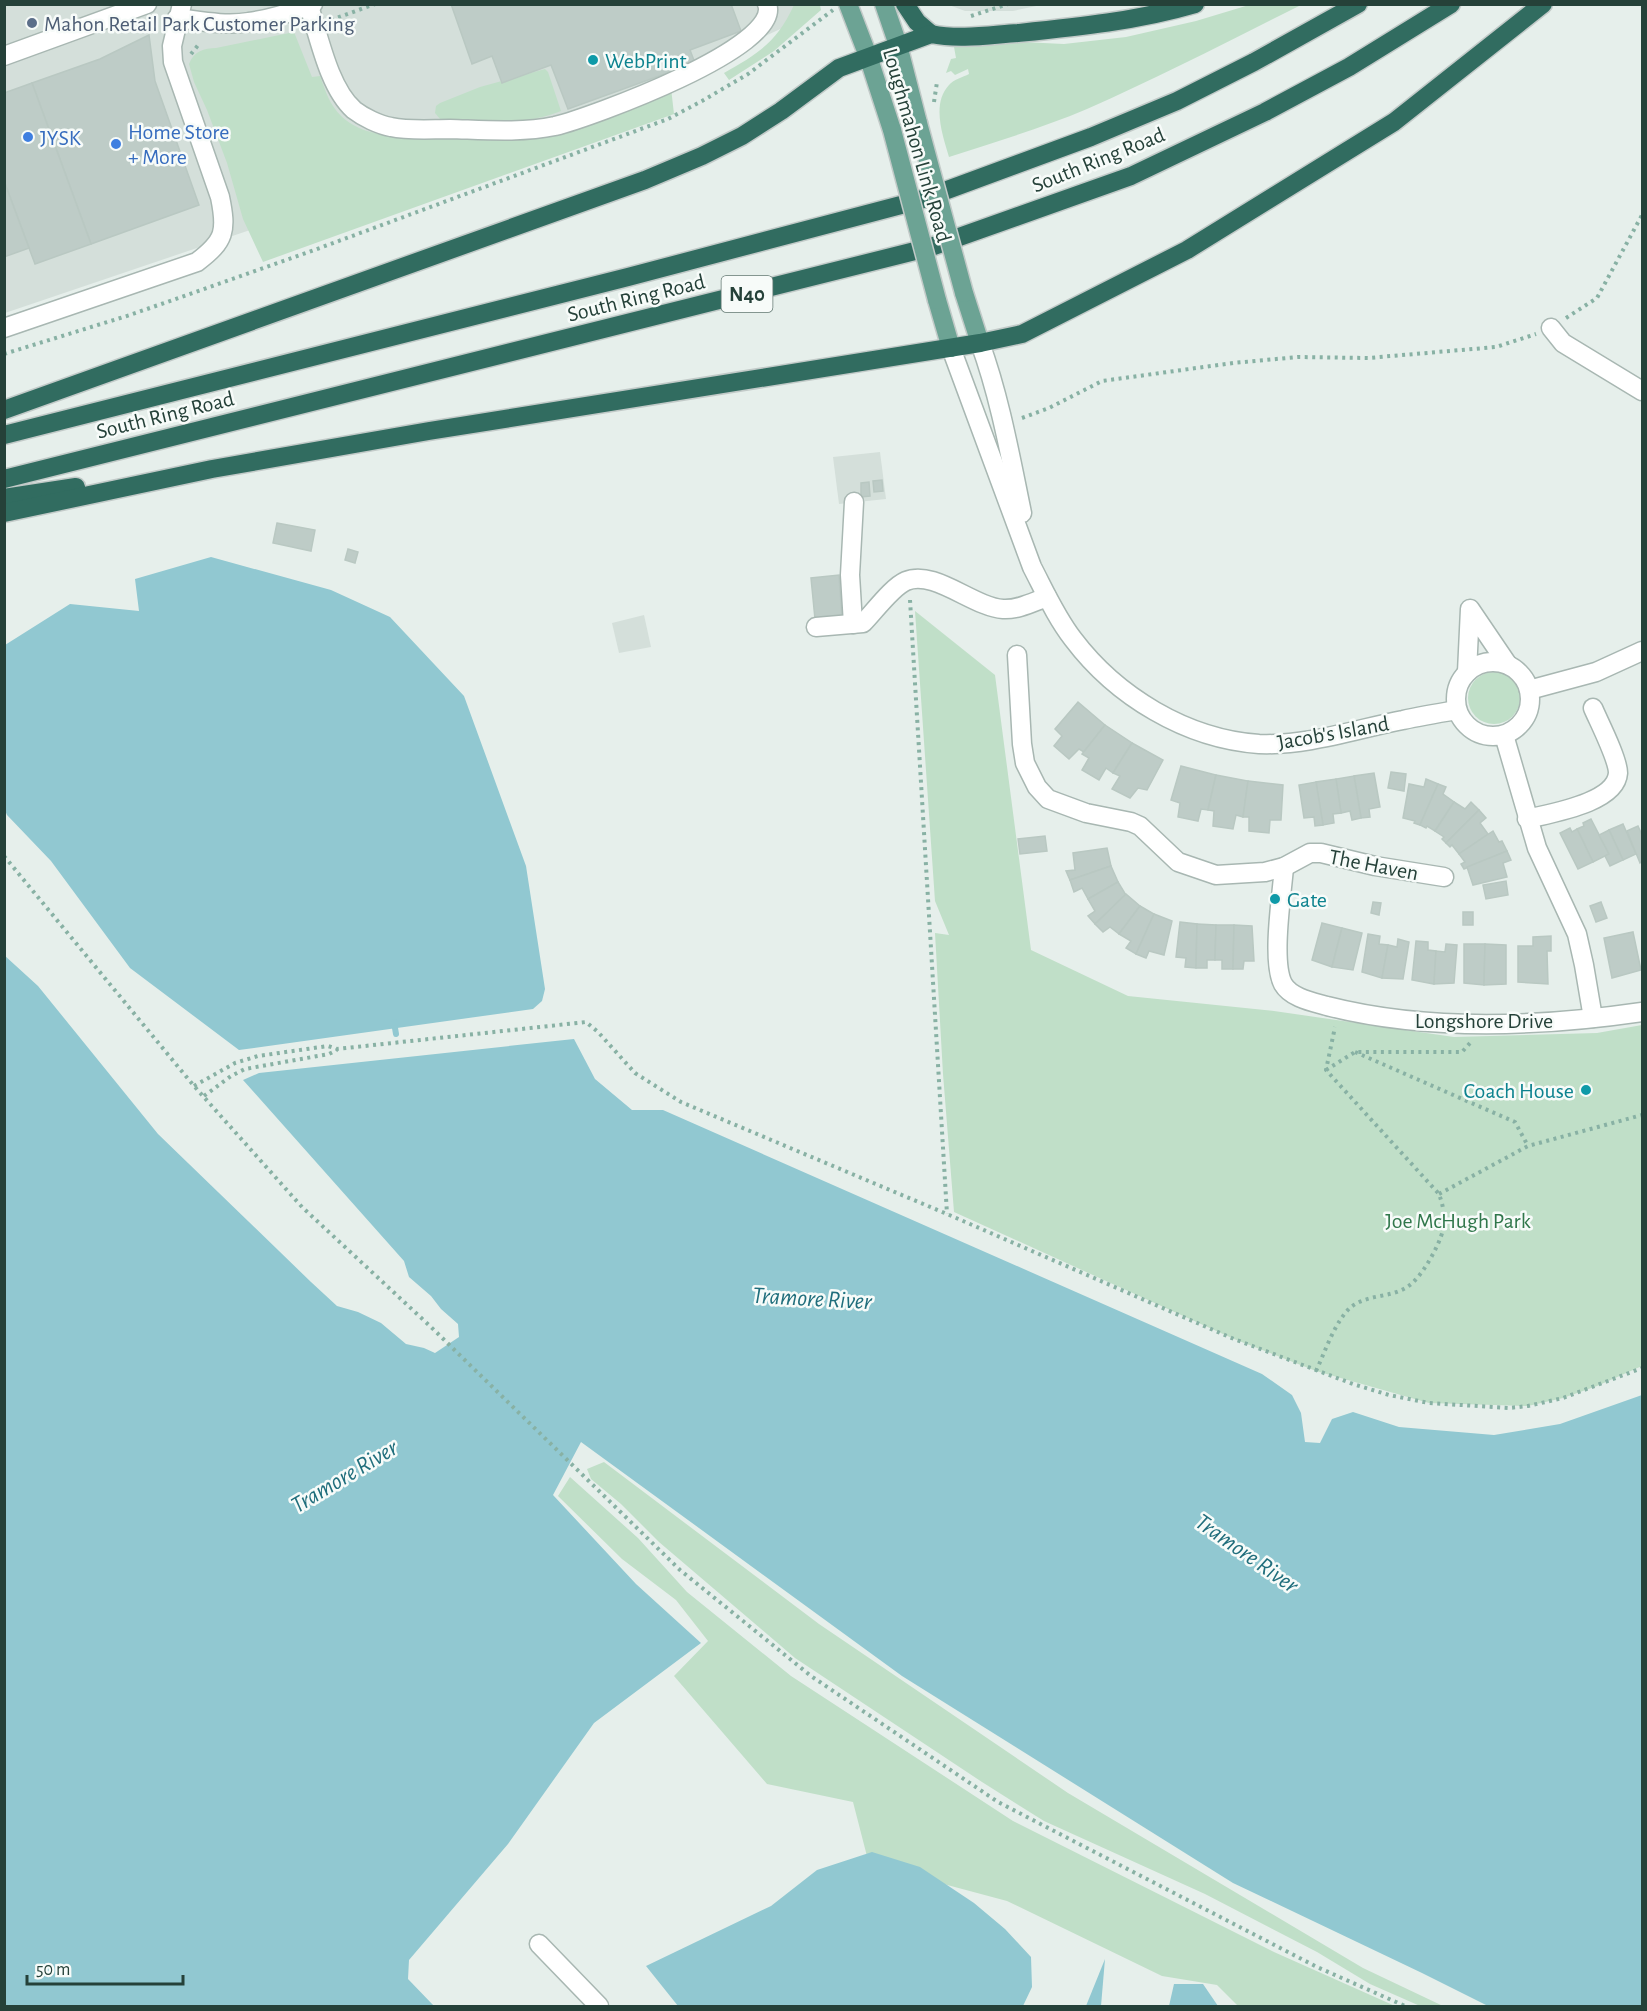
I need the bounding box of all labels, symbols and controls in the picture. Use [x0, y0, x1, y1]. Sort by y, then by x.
place label: Mahon Retail Park Customer Parking [44, 13, 355, 35]
marker: Mahon Retail Park Customer Parking [25, 16, 39, 30]
street label: Loughmahon Link Road [879, 46, 955, 245]
place label: WebPrint [605, 50, 687, 72]
marker: WebPrint [586, 53, 600, 67]
place label: Home Store + More [128, 121, 229, 168]
street label: South Ring Road [1029, 123, 1168, 197]
place label: JYSK [40, 127, 82, 149]
marker: JYSK [21, 130, 35, 144]
marker: Home Store + More [109, 137, 123, 151]
street label: South Ring Road [565, 270, 707, 326]
road number: N40 [722, 276, 772, 312]
street label: South Ring Road [94, 387, 236, 443]
street label: Jacob's Island [1276, 712, 1391, 754]
street label: The Haven [1327, 846, 1420, 884]
place label: Gate [1287, 889, 1327, 911]
marker: Gate [1268, 892, 1282, 906]
street label: Longshore Drive [1415, 1010, 1553, 1032]
place label: Coach House [1464, 1080, 1574, 1102]
marker: Coach House [1579, 1083, 1593, 1097]
park label: Joe McHugh Park [1385, 1210, 1531, 1232]
water label: Tramore River [752, 1284, 873, 1314]
water label: Tramore River [287, 1435, 403, 1518]
water label: Tramore River [1191, 1510, 1303, 1599]
scale bar [27, 1948, 183, 1986]
text: 50 m [36, 1961, 70, 1979]

